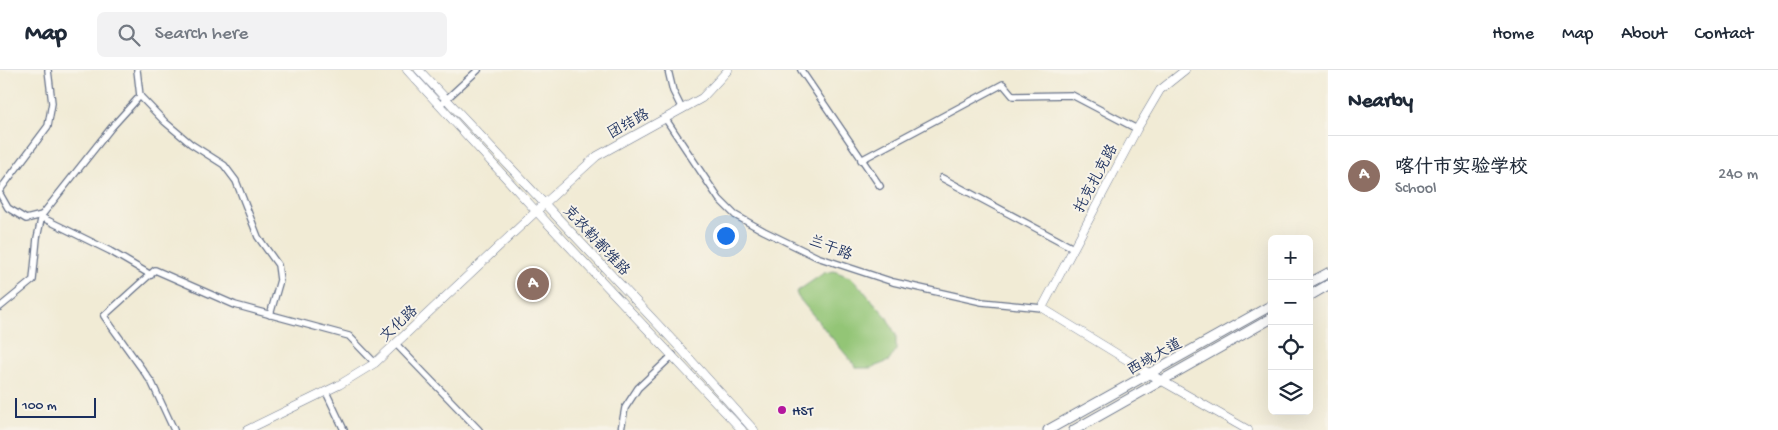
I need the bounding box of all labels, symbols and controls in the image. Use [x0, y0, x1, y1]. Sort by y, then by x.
search box [97, 12, 447, 57]
text: Map [25, 20, 67, 49]
icon: search [115, 21, 143, 49]
text: Search here [155, 23, 248, 46]
text: Home [1492, 24, 1534, 45]
text: Map [1562, 24, 1593, 45]
text: About [1621, 24, 1667, 45]
text: Contact [1695, 24, 1753, 45]
text: Nearby [1348, 90, 1413, 115]
street label: 团结路 [605, 106, 653, 144]
street label: 托克扎克路 [1071, 142, 1122, 216]
text: 喀什市实验学校 [1395, 157, 1528, 180]
text: A [1359, 166, 1369, 185]
text: 240 m [1718, 166, 1758, 185]
text: School [1395, 180, 1437, 199]
street label: 克孜勒都维路 [558, 202, 634, 280]
your location [713, 223, 739, 249]
street label: 兰干路 [806, 231, 855, 265]
map controls [1268, 235, 1313, 415]
button: + [1268, 235, 1313, 280]
pin: A [517, 265, 549, 303]
button: − [1268, 280, 1313, 325]
street label: 文化路 [377, 303, 422, 346]
button: locate [1268, 325, 1313, 370]
street label: 西域大道 [1124, 335, 1186, 380]
button: layers [1268, 370, 1313, 415]
scale bar [15, 395, 96, 418]
text: 100 m [22, 398, 57, 415]
place label: HST [792, 403, 815, 421]
marker: HST [776, 404, 788, 416]

